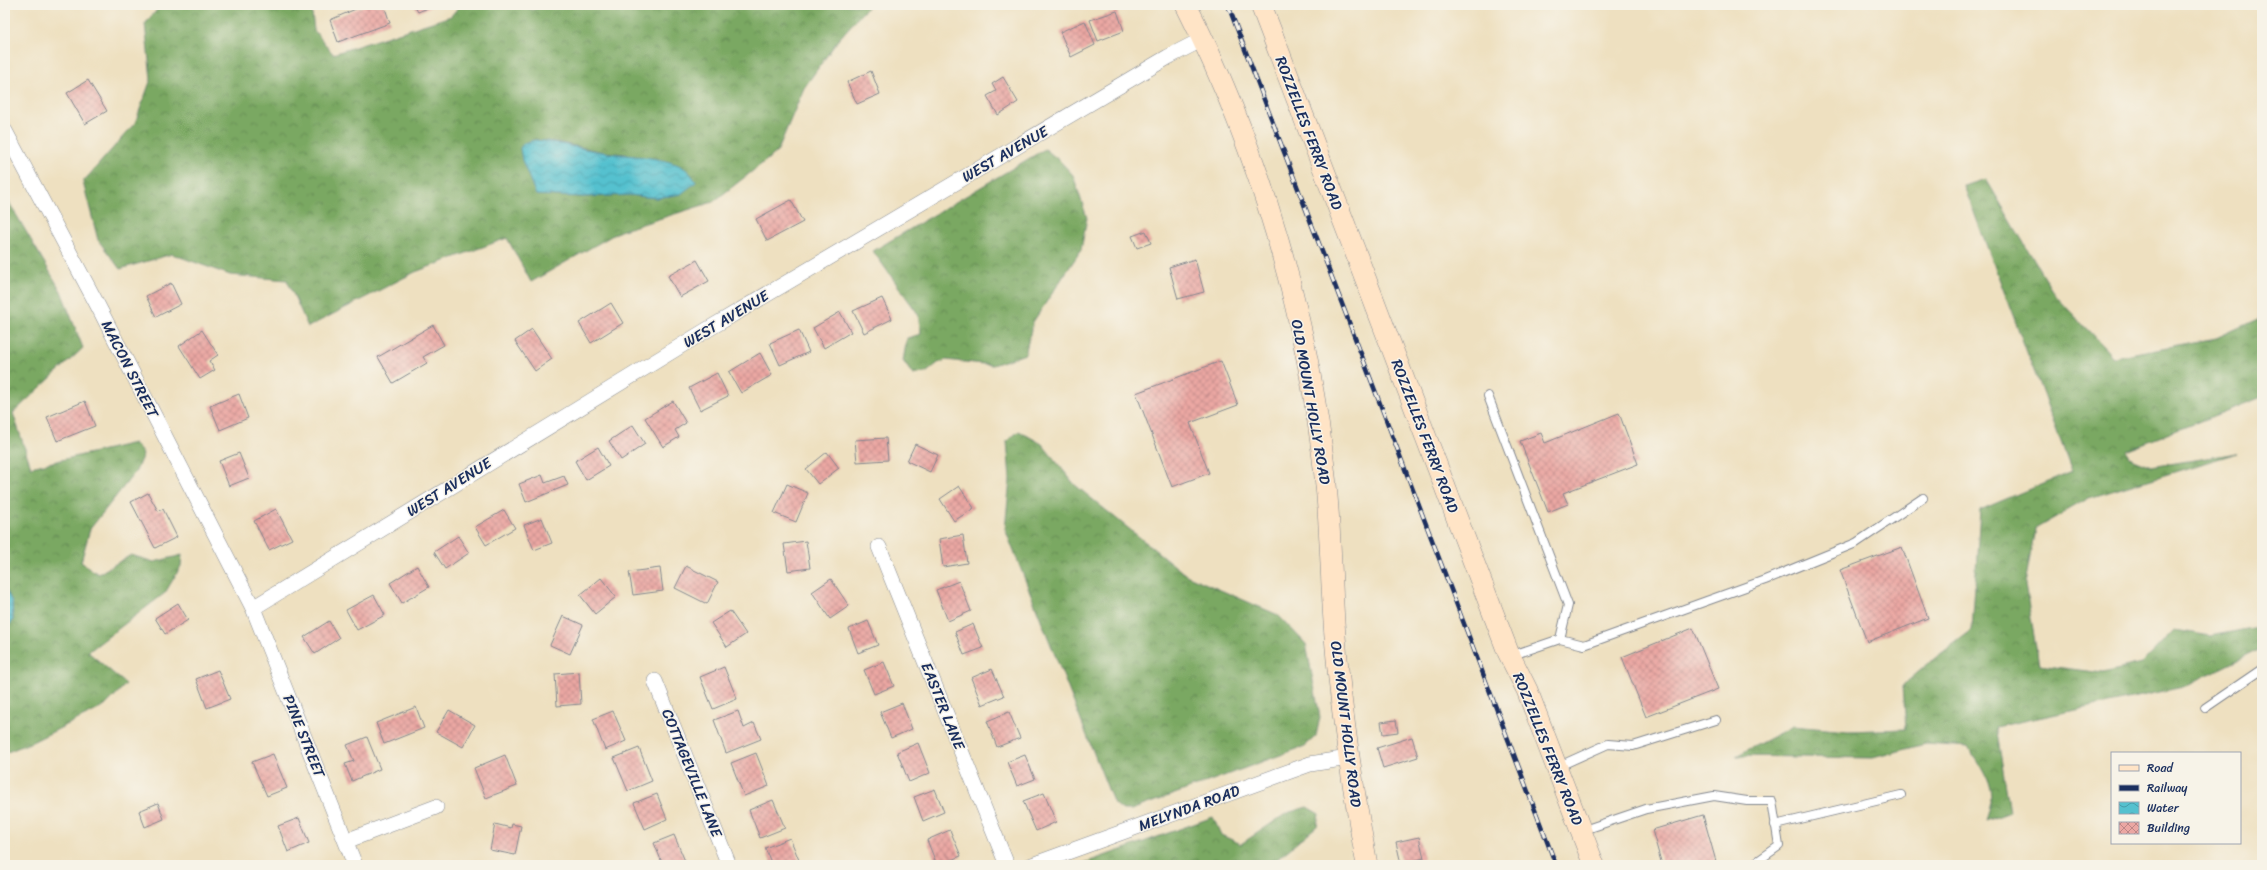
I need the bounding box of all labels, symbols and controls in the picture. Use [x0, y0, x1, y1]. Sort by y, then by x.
street label: ROZZELLES FERRY ROAD [1268, 52, 1350, 214]
street label: WEST AVENUE [957, 118, 1055, 189]
street label: WEST AVENUE [678, 282, 775, 355]
street label: MACON STREET [94, 315, 167, 424]
street label: OLD MOUNT HOLLY ROAD [1284, 317, 1338, 487]
street label: ROZZELLES FERRY ROAD [1384, 355, 1466, 517]
street label: WEST AVENUE [401, 450, 498, 524]
street label: OLD MOUNT HOLLY ROAD [1323, 639, 1369, 809]
street label: EASTER LANE [914, 658, 973, 755]
street label: ROZZELLES FERRY ROAD [1505, 669, 1591, 829]
street label: PINE STREET [276, 691, 333, 783]
street label: COTTAGEVILLE LANE [654, 705, 730, 843]
legend [2111, 752, 2241, 844]
text: Road [2147, 757, 2174, 779]
text: Railway [2147, 777, 2188, 799]
street label: MELYNDA ROAD [1135, 778, 1243, 838]
text: Water [2147, 797, 2180, 819]
text: Building [2147, 817, 2190, 839]

